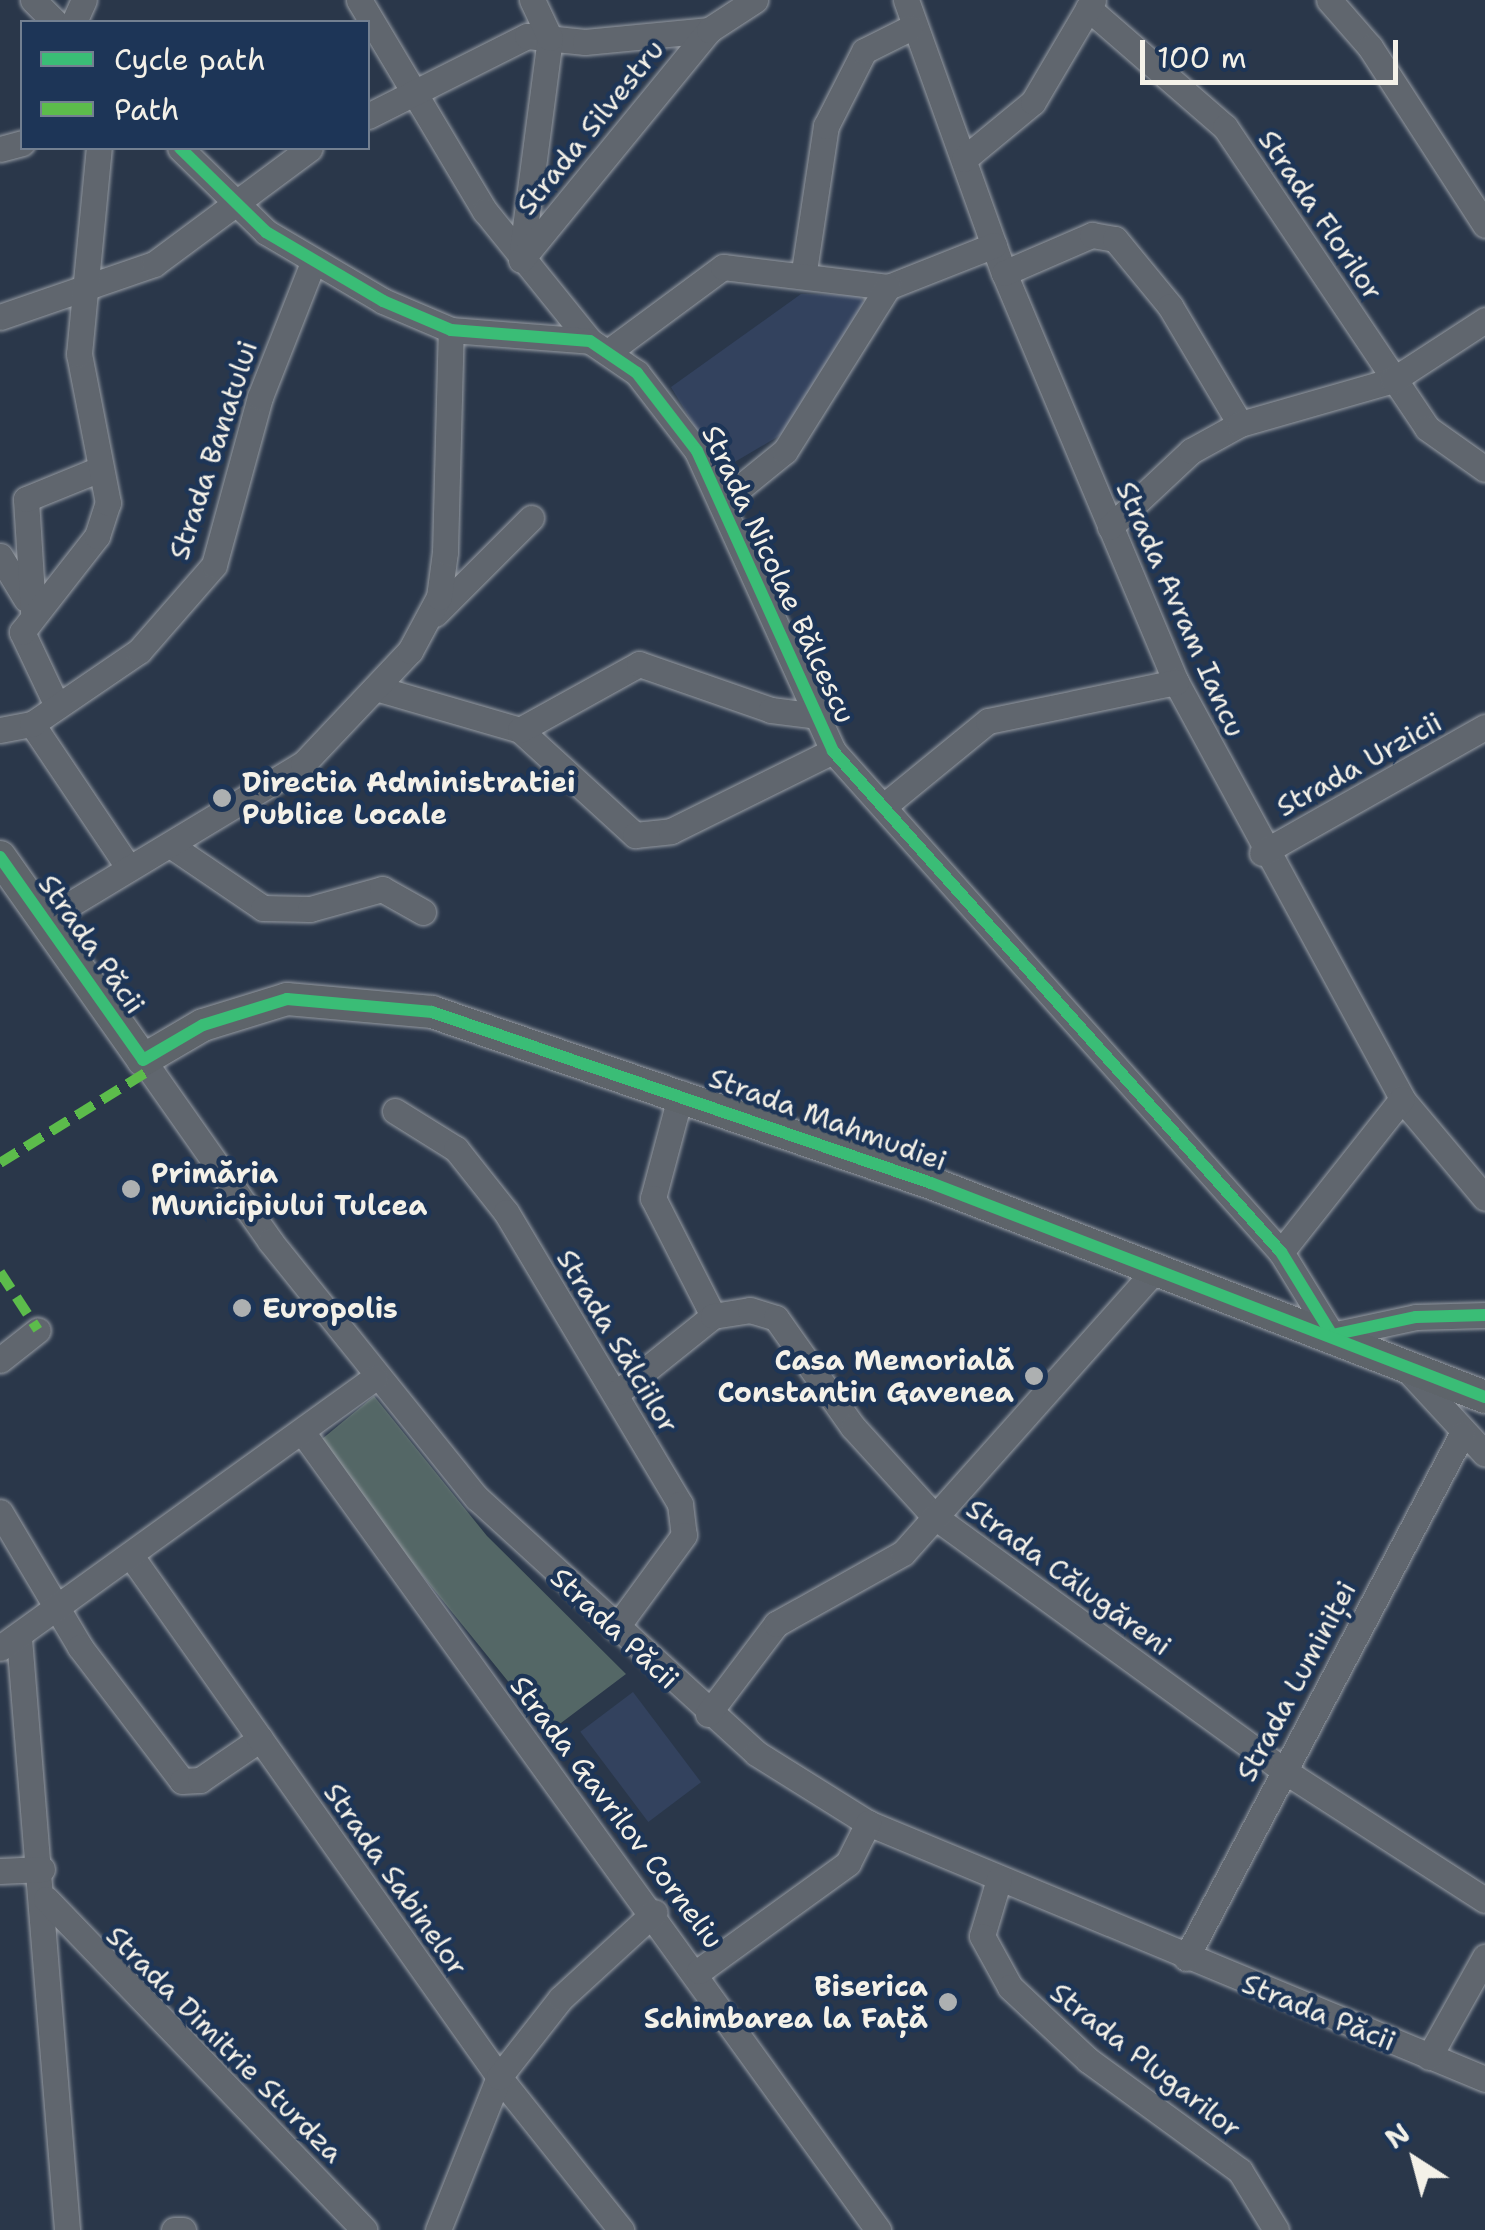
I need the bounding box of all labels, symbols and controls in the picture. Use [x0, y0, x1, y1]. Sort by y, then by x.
legend [20, 20, 370, 150]
scale bar [1145, 20, 1402, 82]
street label: Strada Silvestru [509, 33, 671, 221]
text: 100 m [1157, 37, 1247, 78]
text: Cycle path [114, 39, 266, 80]
text: Path [114, 89, 180, 130]
street label: Strada Florilor [1252, 123, 1390, 307]
street label: Strada Banatului [162, 336, 264, 564]
street label: Strada Nicolae Bălcescu [695, 420, 863, 728]
street label: Strada Avram Iancu [1109, 476, 1253, 742]
street label: Strada Urzicii [1270, 705, 1448, 823]
place label: Directia Administratiei Publice Locale [242, 765, 576, 831]
marker: Directia Administratiei Publice Locale [211, 787, 233, 809]
street label: Strada Păcii [32, 868, 152, 1020]
street label: Strada Mahmudiei [705, 1060, 951, 1178]
place label: Primăria Municipiului Tulcea [151, 1156, 427, 1222]
marker: Primăria Municipiului Tulcea [120, 1178, 142, 1200]
street label: Strada Sălciilor [550, 1243, 686, 1439]
place label: Europolis [262, 1291, 398, 1325]
marker: Europolis [231, 1297, 253, 1319]
place label: Casa Memorială Constantin Gavenea [717, 1343, 1014, 1409]
marker: Casa Memorială Constantin Gavenea [1023, 1365, 1045, 1387]
street label: Strada Călugăreni [960, 1491, 1178, 1663]
street label: Strada Păcii [544, 1560, 686, 1696]
street label: Strada Luminiței [1229, 1575, 1363, 1787]
street label: Strada Gavrilov Corneliu [503, 1669, 731, 1955]
street label: Strada Sabinelor [317, 1776, 475, 1982]
street label: Strada Dimitrie Sturdza [100, 1919, 350, 2169]
street label: Strada Păcii [1237, 1966, 1401, 2058]
place label: Biserica Schimbarea la Față [644, 1969, 928, 2035]
street label: Strada Plugarilor [1044, 1975, 1248, 2145]
marker: Biserica Schimbarea la Față [937, 1991, 959, 2013]
north arrow [1365, 2110, 1465, 2210]
text: N [1377, 2114, 1418, 2158]

